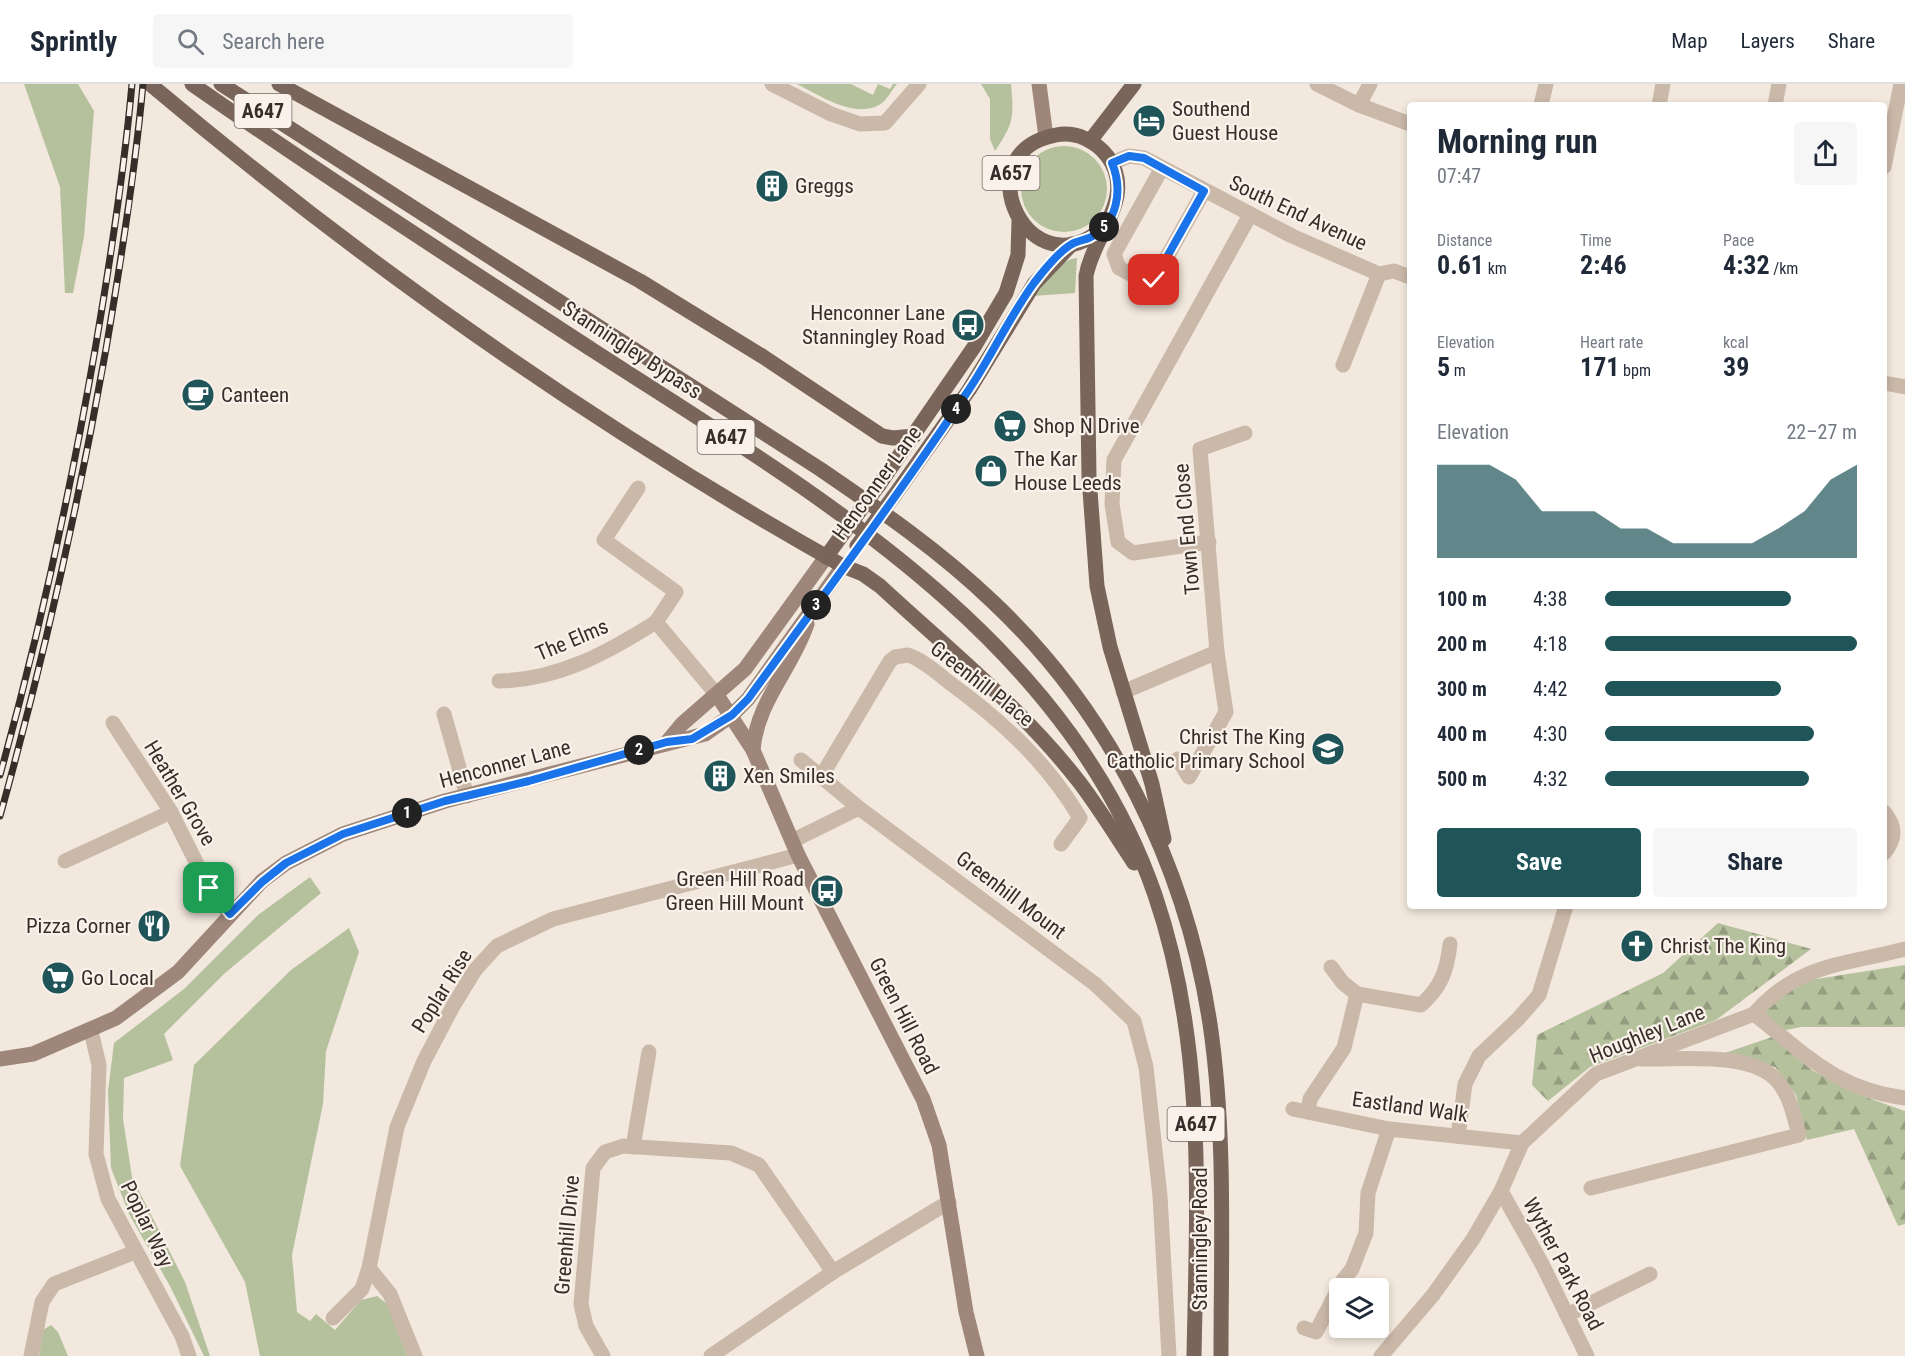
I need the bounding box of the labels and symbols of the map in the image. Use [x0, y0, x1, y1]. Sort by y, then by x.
road number: A647 [234, 94, 292, 128]
place label: Southend Guest House [1172, 97, 1278, 145]
hotel icon: Southend Guest House [1131, 103, 1167, 139]
road number: A657 [982, 156, 1040, 190]
building icon: Greggs [754, 168, 790, 204]
street label: South End Avenue [1225, 171, 1371, 255]
place label: Greggs [795, 174, 854, 198]
pin: 5 [1089, 212, 1119, 242]
pin [1128, 254, 1179, 305]
street label: Stanningley Bypass [558, 296, 706, 404]
place label: Henconner Lane Stanningley Road [802, 301, 945, 349]
bus stop icon: Henconner Lane Stanningley Road [950, 307, 986, 343]
cafe icon: Canteen [180, 377, 216, 413]
place label: Canteen [221, 383, 289, 407]
pin: 4 [941, 394, 971, 424]
supermarket icon: Shop N Drive [992, 408, 1028, 444]
place label: Shop N Drive [1033, 414, 1140, 438]
road number: A647 [698, 420, 754, 454]
street label: Henconner Lane [828, 421, 926, 545]
place label: The Kar House Leeds [1014, 447, 1122, 495]
shop icon: The Kar House Leeds [973, 453, 1009, 489]
street label: Town End Close [1169, 462, 1205, 596]
pin: 3 [801, 590, 831, 620]
street label: The Elms [532, 614, 612, 666]
street label: Greenhill Place [926, 636, 1038, 732]
place label: Christ The King Catholic Primary School [1106, 725, 1305, 773]
school or university icon: Christ The King Catholic Primary School [1310, 731, 1346, 767]
street label: Henconner Lane [437, 735, 573, 793]
pin: 2 [624, 735, 654, 765]
street label: Heather Grove [139, 736, 221, 850]
building icon: Xen Smiles [702, 758, 738, 794]
place label: Xen Smiles [743, 764, 835, 788]
pin: 1 [392, 798, 422, 828]
street label: Greenhill Mount [952, 846, 1070, 944]
pin [183, 862, 234, 913]
place label: Green Hill Road Green Hill Mount [665, 867, 804, 915]
bus stop icon: Green Hill Road Green Hill Mount [809, 873, 845, 909]
restaurant icon: Pizza Corner [136, 908, 172, 944]
place label: Pizza Corner [26, 914, 131, 938]
church icon: Christ The King [1619, 928, 1655, 964]
place label: Christ The King [1660, 934, 1786, 958]
street label: Poplar Rise [407, 945, 477, 1037]
street label: Green Hill Road [864, 954, 944, 1078]
supermarket icon: Go Local [40, 960, 76, 996]
place label: Go Local [81, 966, 154, 990]
street label: Houghley Lane [1586, 1000, 1708, 1068]
street label: Eastland Walk [1351, 1087, 1470, 1127]
road number: A647 [1168, 1107, 1224, 1141]
street label: Stanningley Road [1188, 1167, 1212, 1311]
street label: Greenhill Drive [550, 1174, 584, 1296]
street label: Poplar Way [116, 1177, 178, 1271]
street label: Wyther Park Road [1518, 1194, 1608, 1334]

